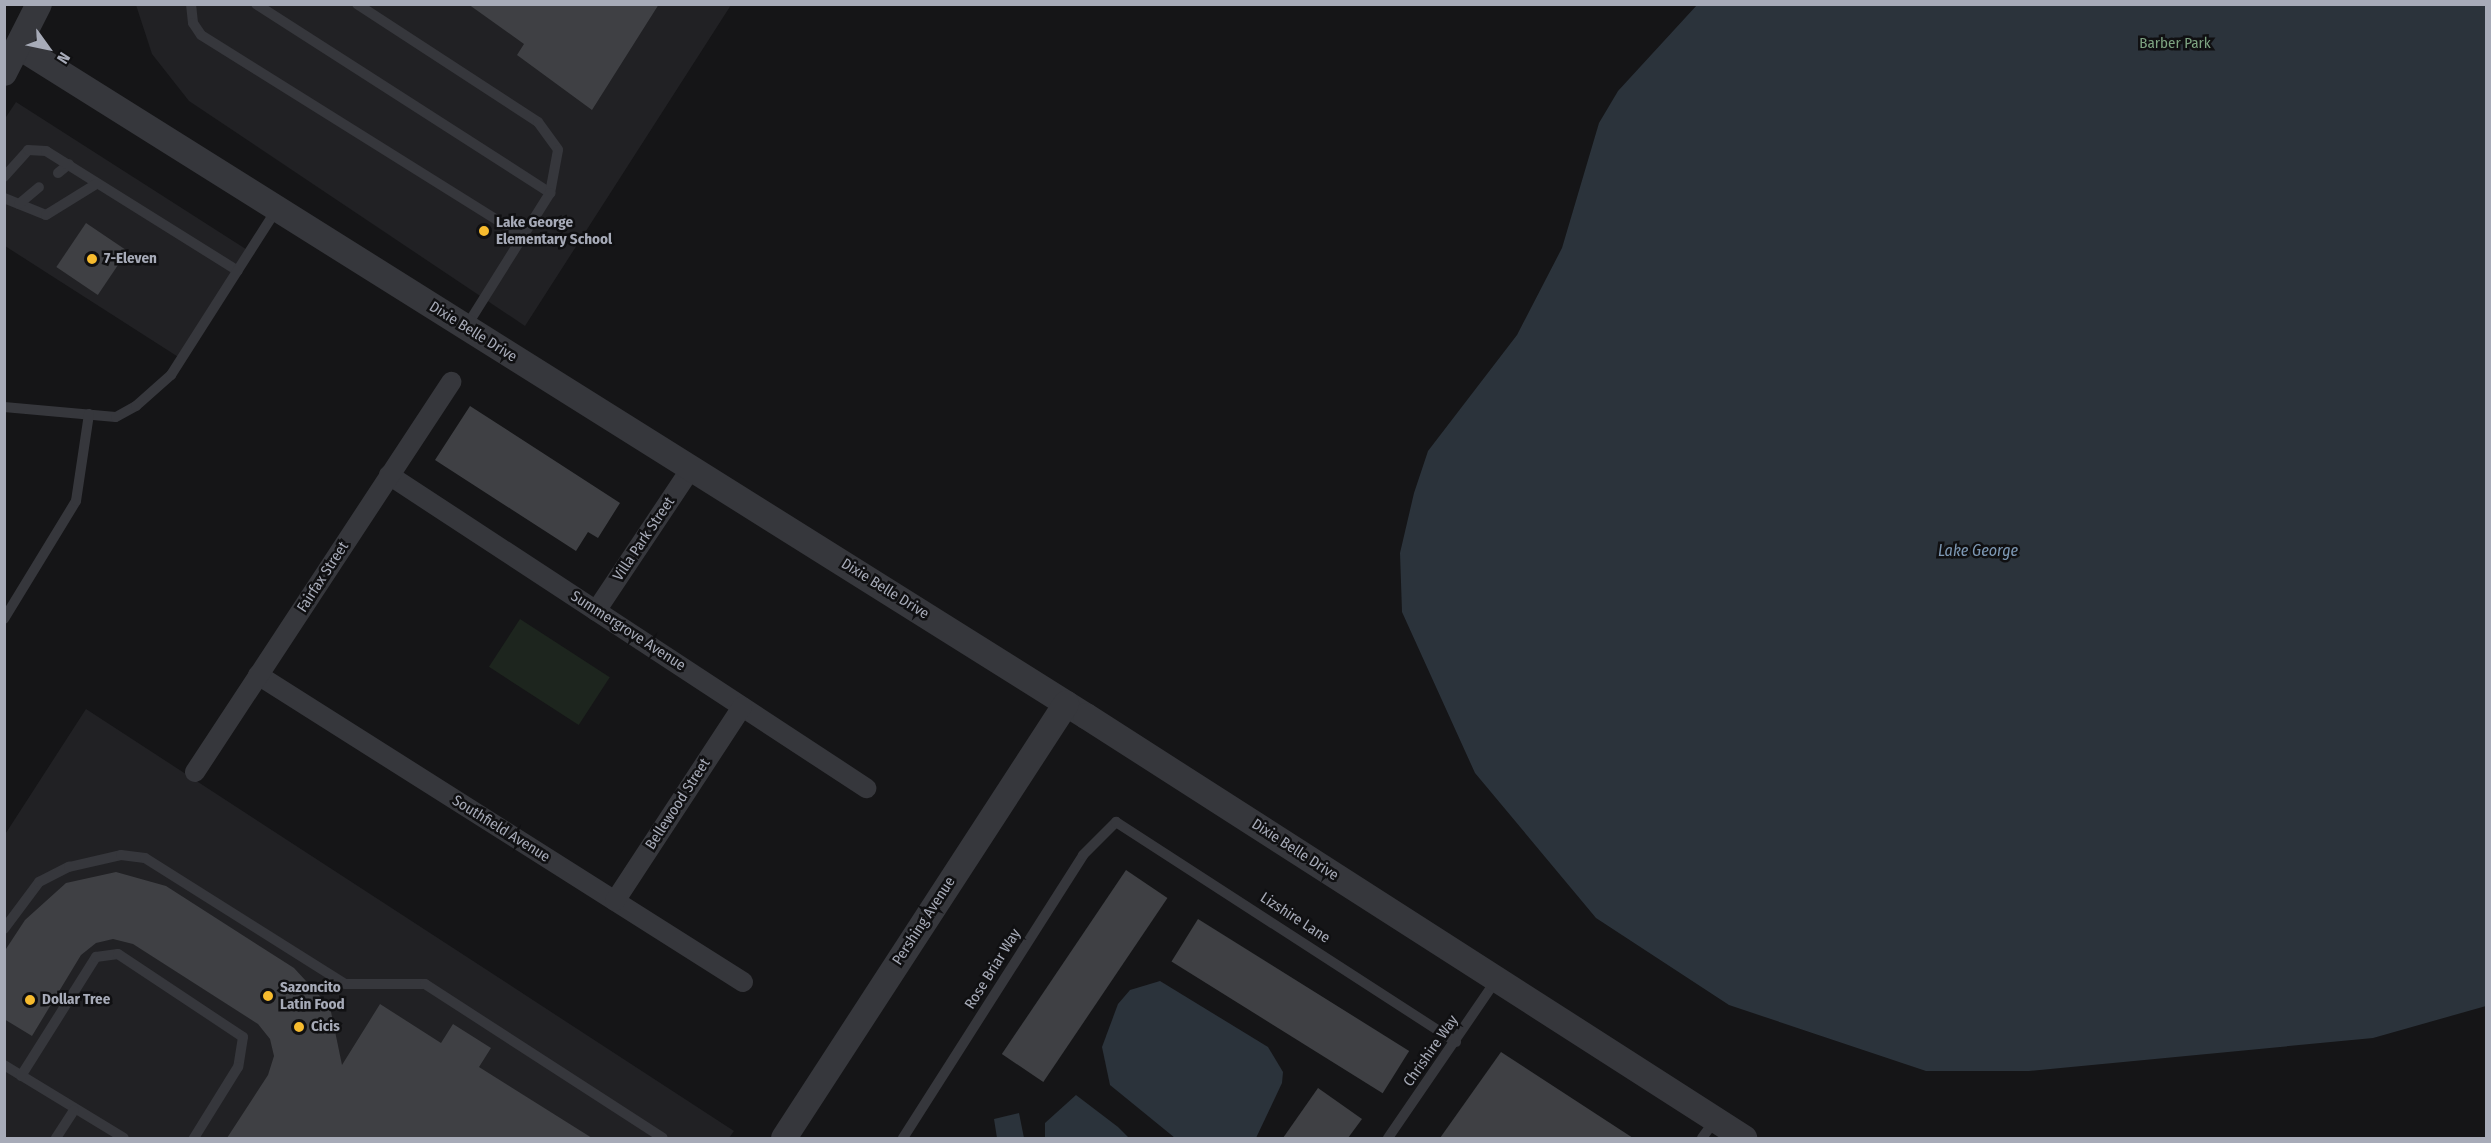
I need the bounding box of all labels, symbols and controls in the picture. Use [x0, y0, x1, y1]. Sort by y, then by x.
north arrow [18, 18, 78, 78]
park label: Barber Park [2139, 35, 2211, 53]
text: N [53, 49, 74, 67]
place label: Lake George Elementary School [496, 213, 612, 248]
marker: Lake George Elementary School [477, 224, 491, 238]
place label: 7-Eleven [104, 250, 157, 268]
marker: 7-Eleven [85, 252, 99, 266]
street label: Dixie Belle Drive [426, 298, 520, 366]
street label: Villa Park Street [609, 494, 679, 584]
street label: Fairfax Street [293, 538, 353, 616]
water label: Lake George [1938, 541, 2018, 561]
street label: Dixie Belle Drive [838, 555, 932, 623]
street label: Summergrove Avenue [567, 587, 689, 675]
street label: Bellewood Street [642, 755, 714, 853]
street label: Southfield Avenue [449, 792, 553, 866]
street label: Dixie Belle Drive [1248, 815, 1342, 885]
street label: Pershing Avenue [889, 874, 959, 968]
street label: Lizshire Lane [1257, 889, 1333, 947]
street label: Rose Briar Way [961, 926, 1025, 1012]
place label: Sazoncito Latin Food [280, 978, 345, 1013]
marker: Sazoncito Latin Food [261, 989, 275, 1003]
place label: Dollar Tree [42, 991, 110, 1009]
marker: Dollar Tree [23, 993, 37, 1007]
street label: Chrishire Way [1400, 1012, 1462, 1090]
place label: Cicis [311, 1018, 340, 1036]
marker: Cicis [292, 1020, 306, 1034]

